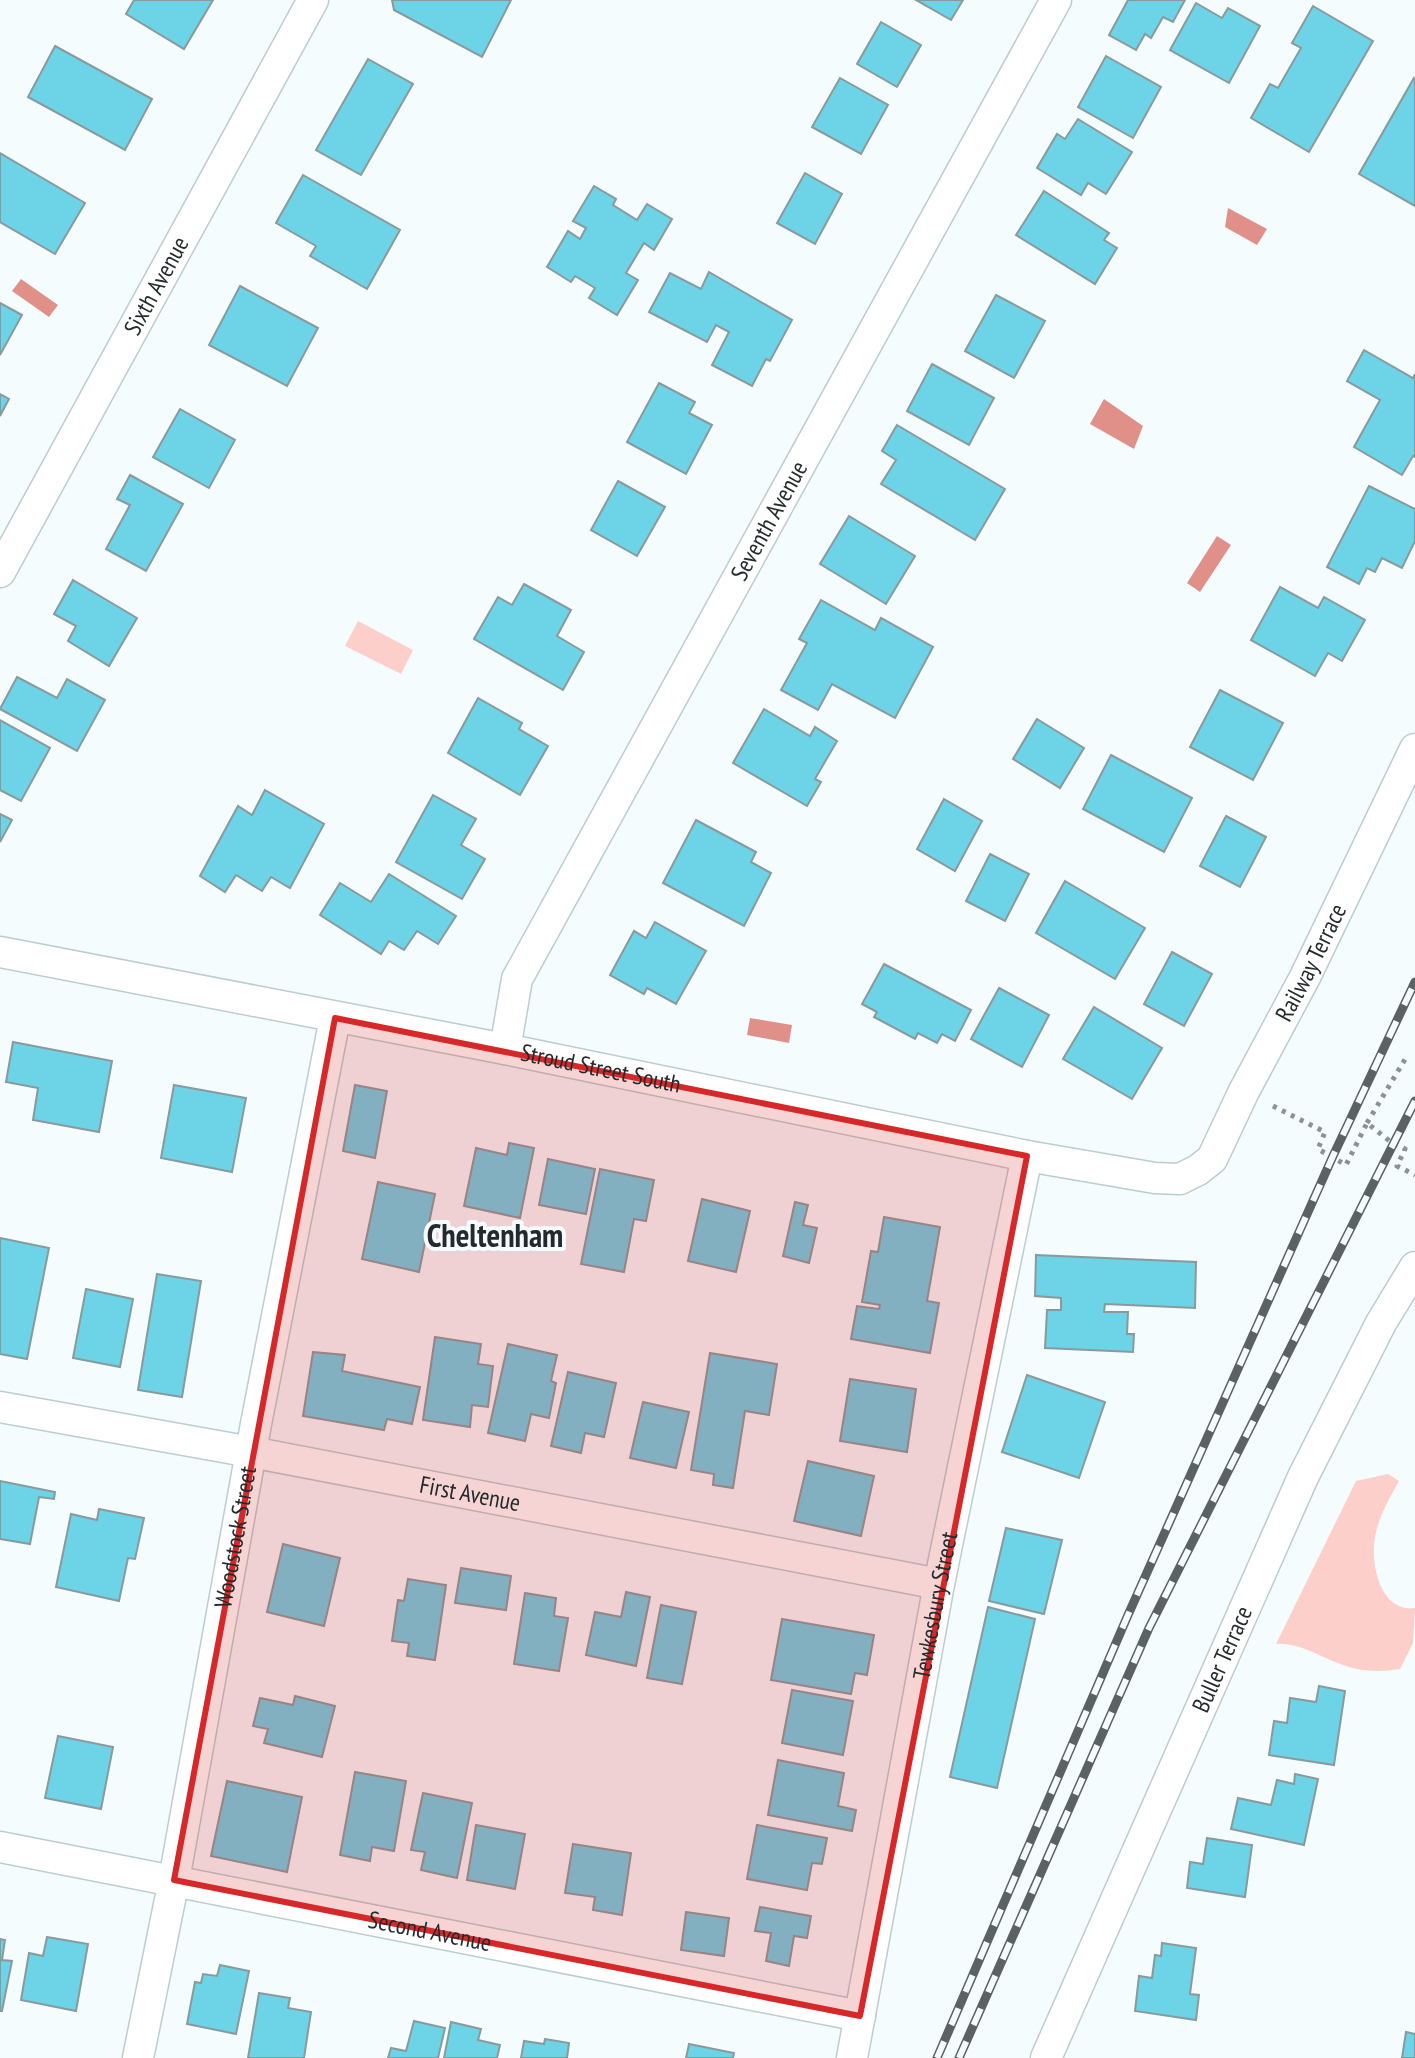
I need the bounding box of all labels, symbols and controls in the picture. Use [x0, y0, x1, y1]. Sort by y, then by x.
street label: Sixth Avenue [117, 231, 196, 340]
street label: Seventh Avenue [723, 455, 814, 586]
street label: Railway Terrace [1268, 899, 1353, 1027]
street label: Stroud Street South [518, 1037, 684, 1100]
district label: Cheltenham [427, 1214, 563, 1256]
street label: Woodstock Street [207, 1463, 263, 1610]
street label: First Avenue [417, 1469, 523, 1518]
street label: Tewkesbury Street [906, 1528, 964, 1682]
street label: Buller Terrace [1185, 1601, 1259, 1717]
street label: Second Avenue [366, 1904, 494, 1958]

